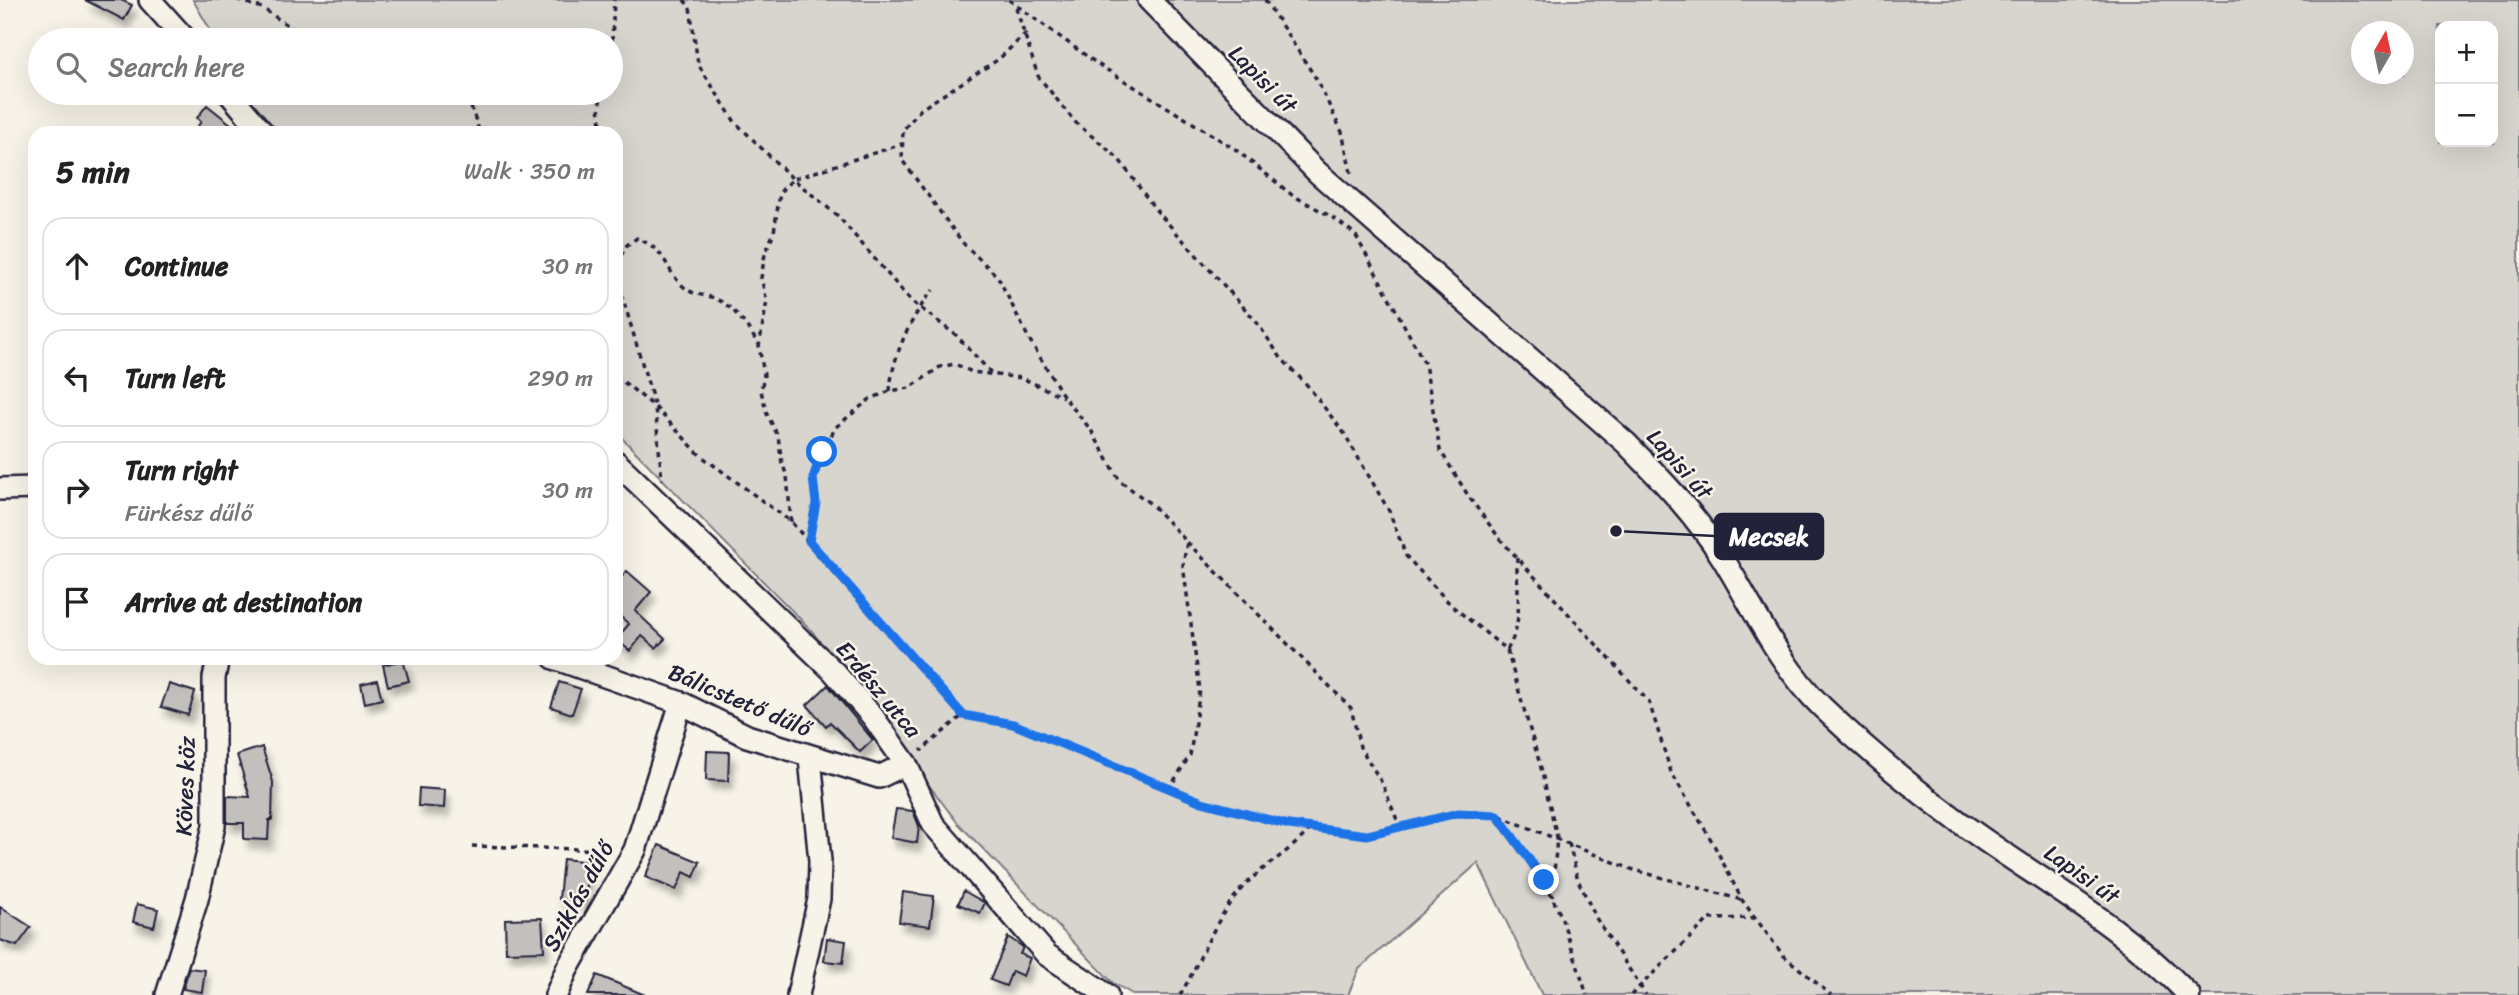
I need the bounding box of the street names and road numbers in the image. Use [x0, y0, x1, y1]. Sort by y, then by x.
street label: Lapisi út [1218, 35, 1308, 125]
street label: Lapisi út [1636, 419, 1725, 511]
street label: Erdész utca [825, 631, 932, 748]
street label: Bálicstető dűlő [662, 652, 819, 750]
street label: Köves köz [163, 734, 208, 836]
street label: Sziklás dűlő [531, 832, 626, 959]
street label: Lapisi út [2035, 833, 2130, 917]

